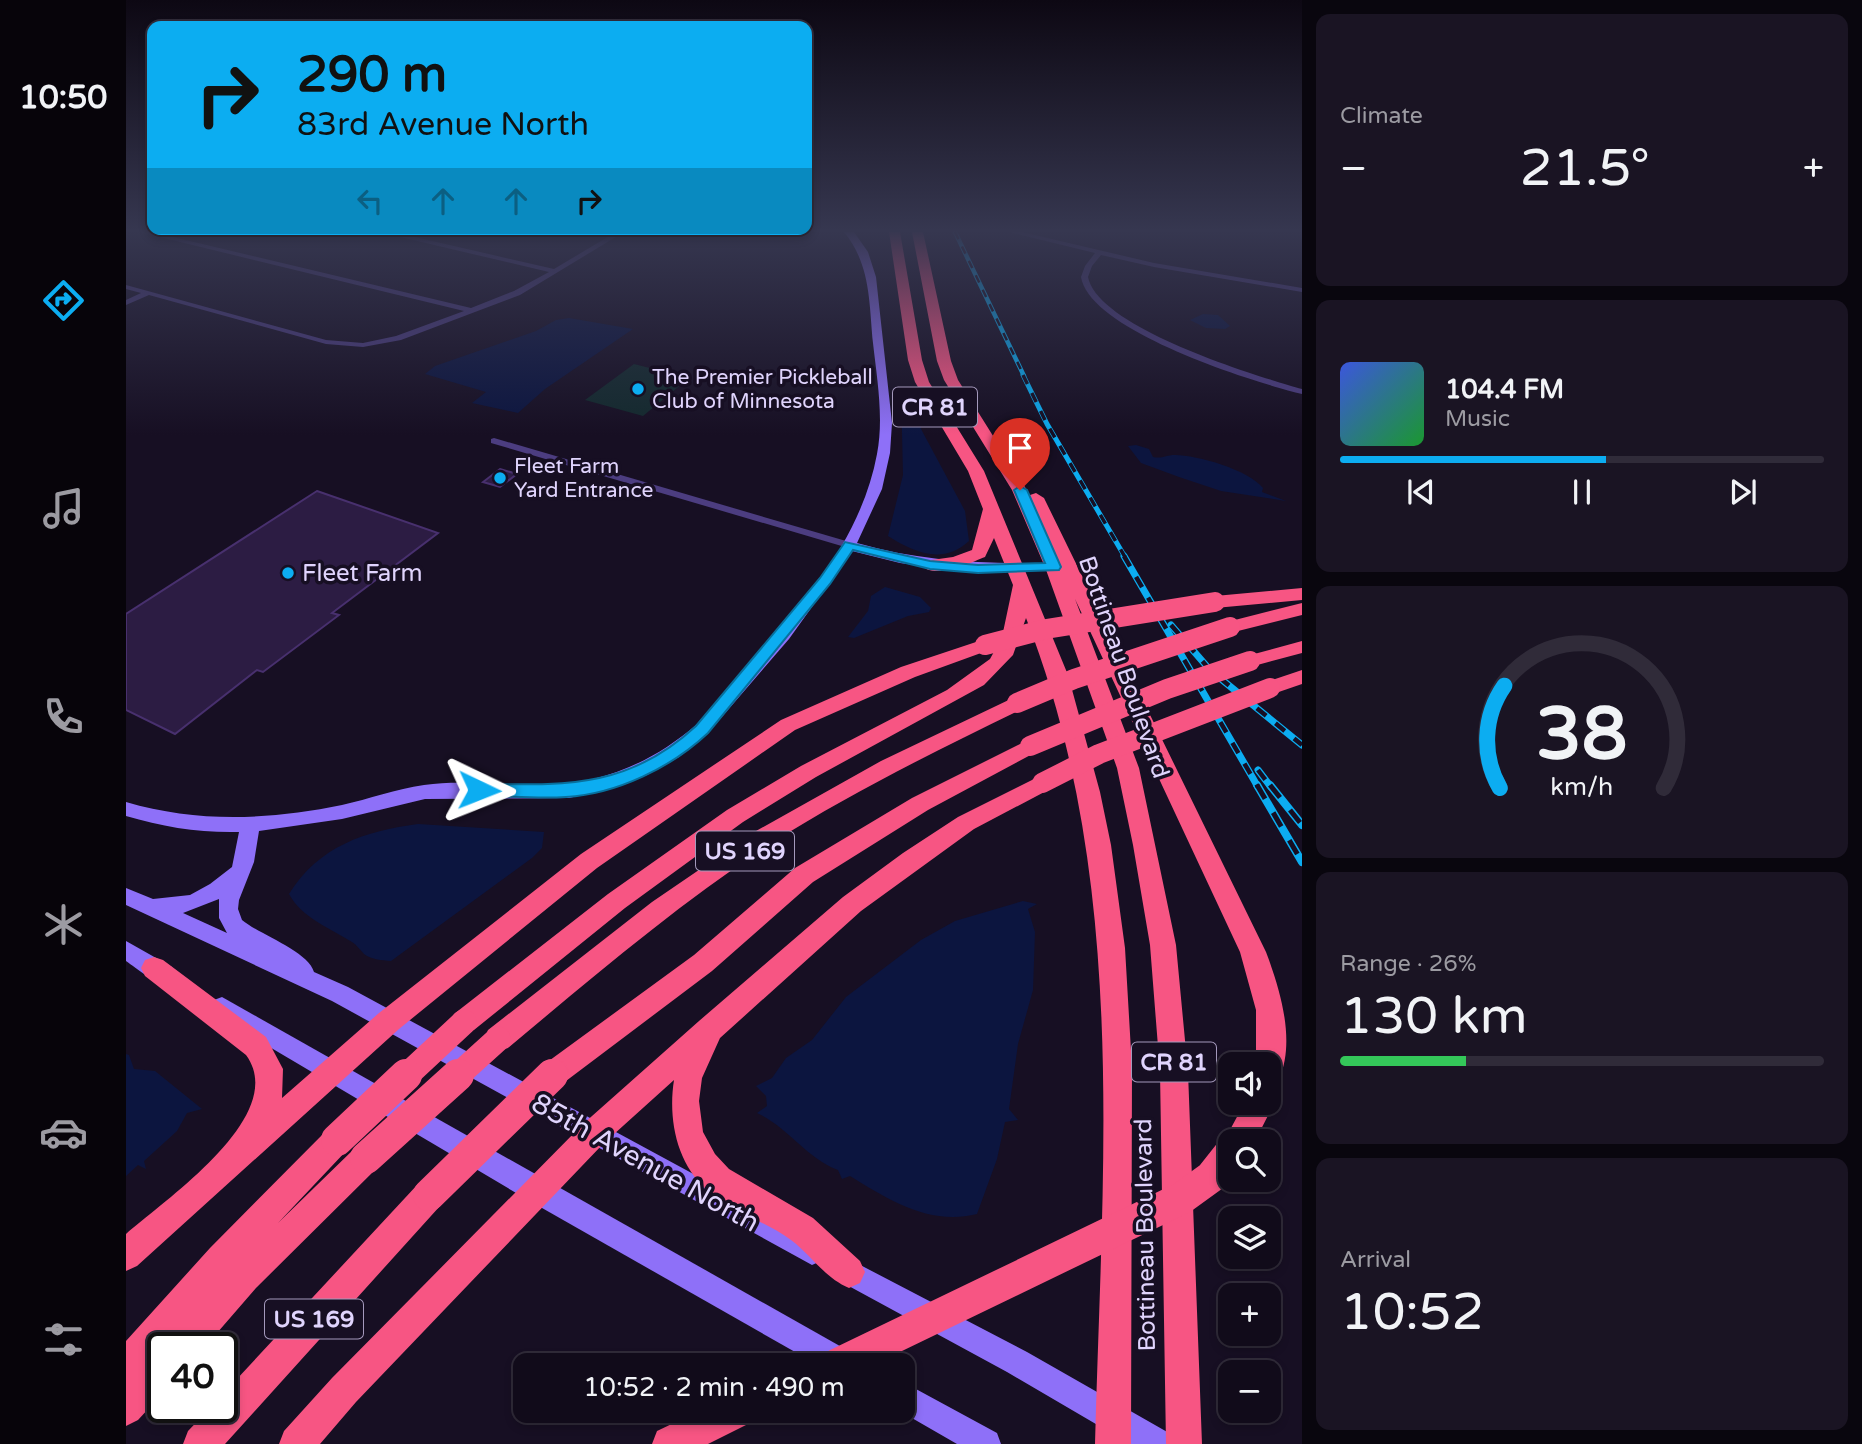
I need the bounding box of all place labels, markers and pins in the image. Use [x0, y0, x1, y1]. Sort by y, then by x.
place label: The Premier Pickleball Club of Minnesota [652, 365, 873, 414]
marker: The Premier Pickleball Club of Minnesota [630, 381, 646, 397]
pin [990, 418, 1050, 490]
place label: Fleet Farm Yard Entrance [514, 454, 654, 503]
marker: Fleet Farm Yard Entrance [492, 470, 508, 486]
place label: Fleet Farm [302, 559, 422, 588]
marker: Fleet Farm [280, 565, 296, 581]

